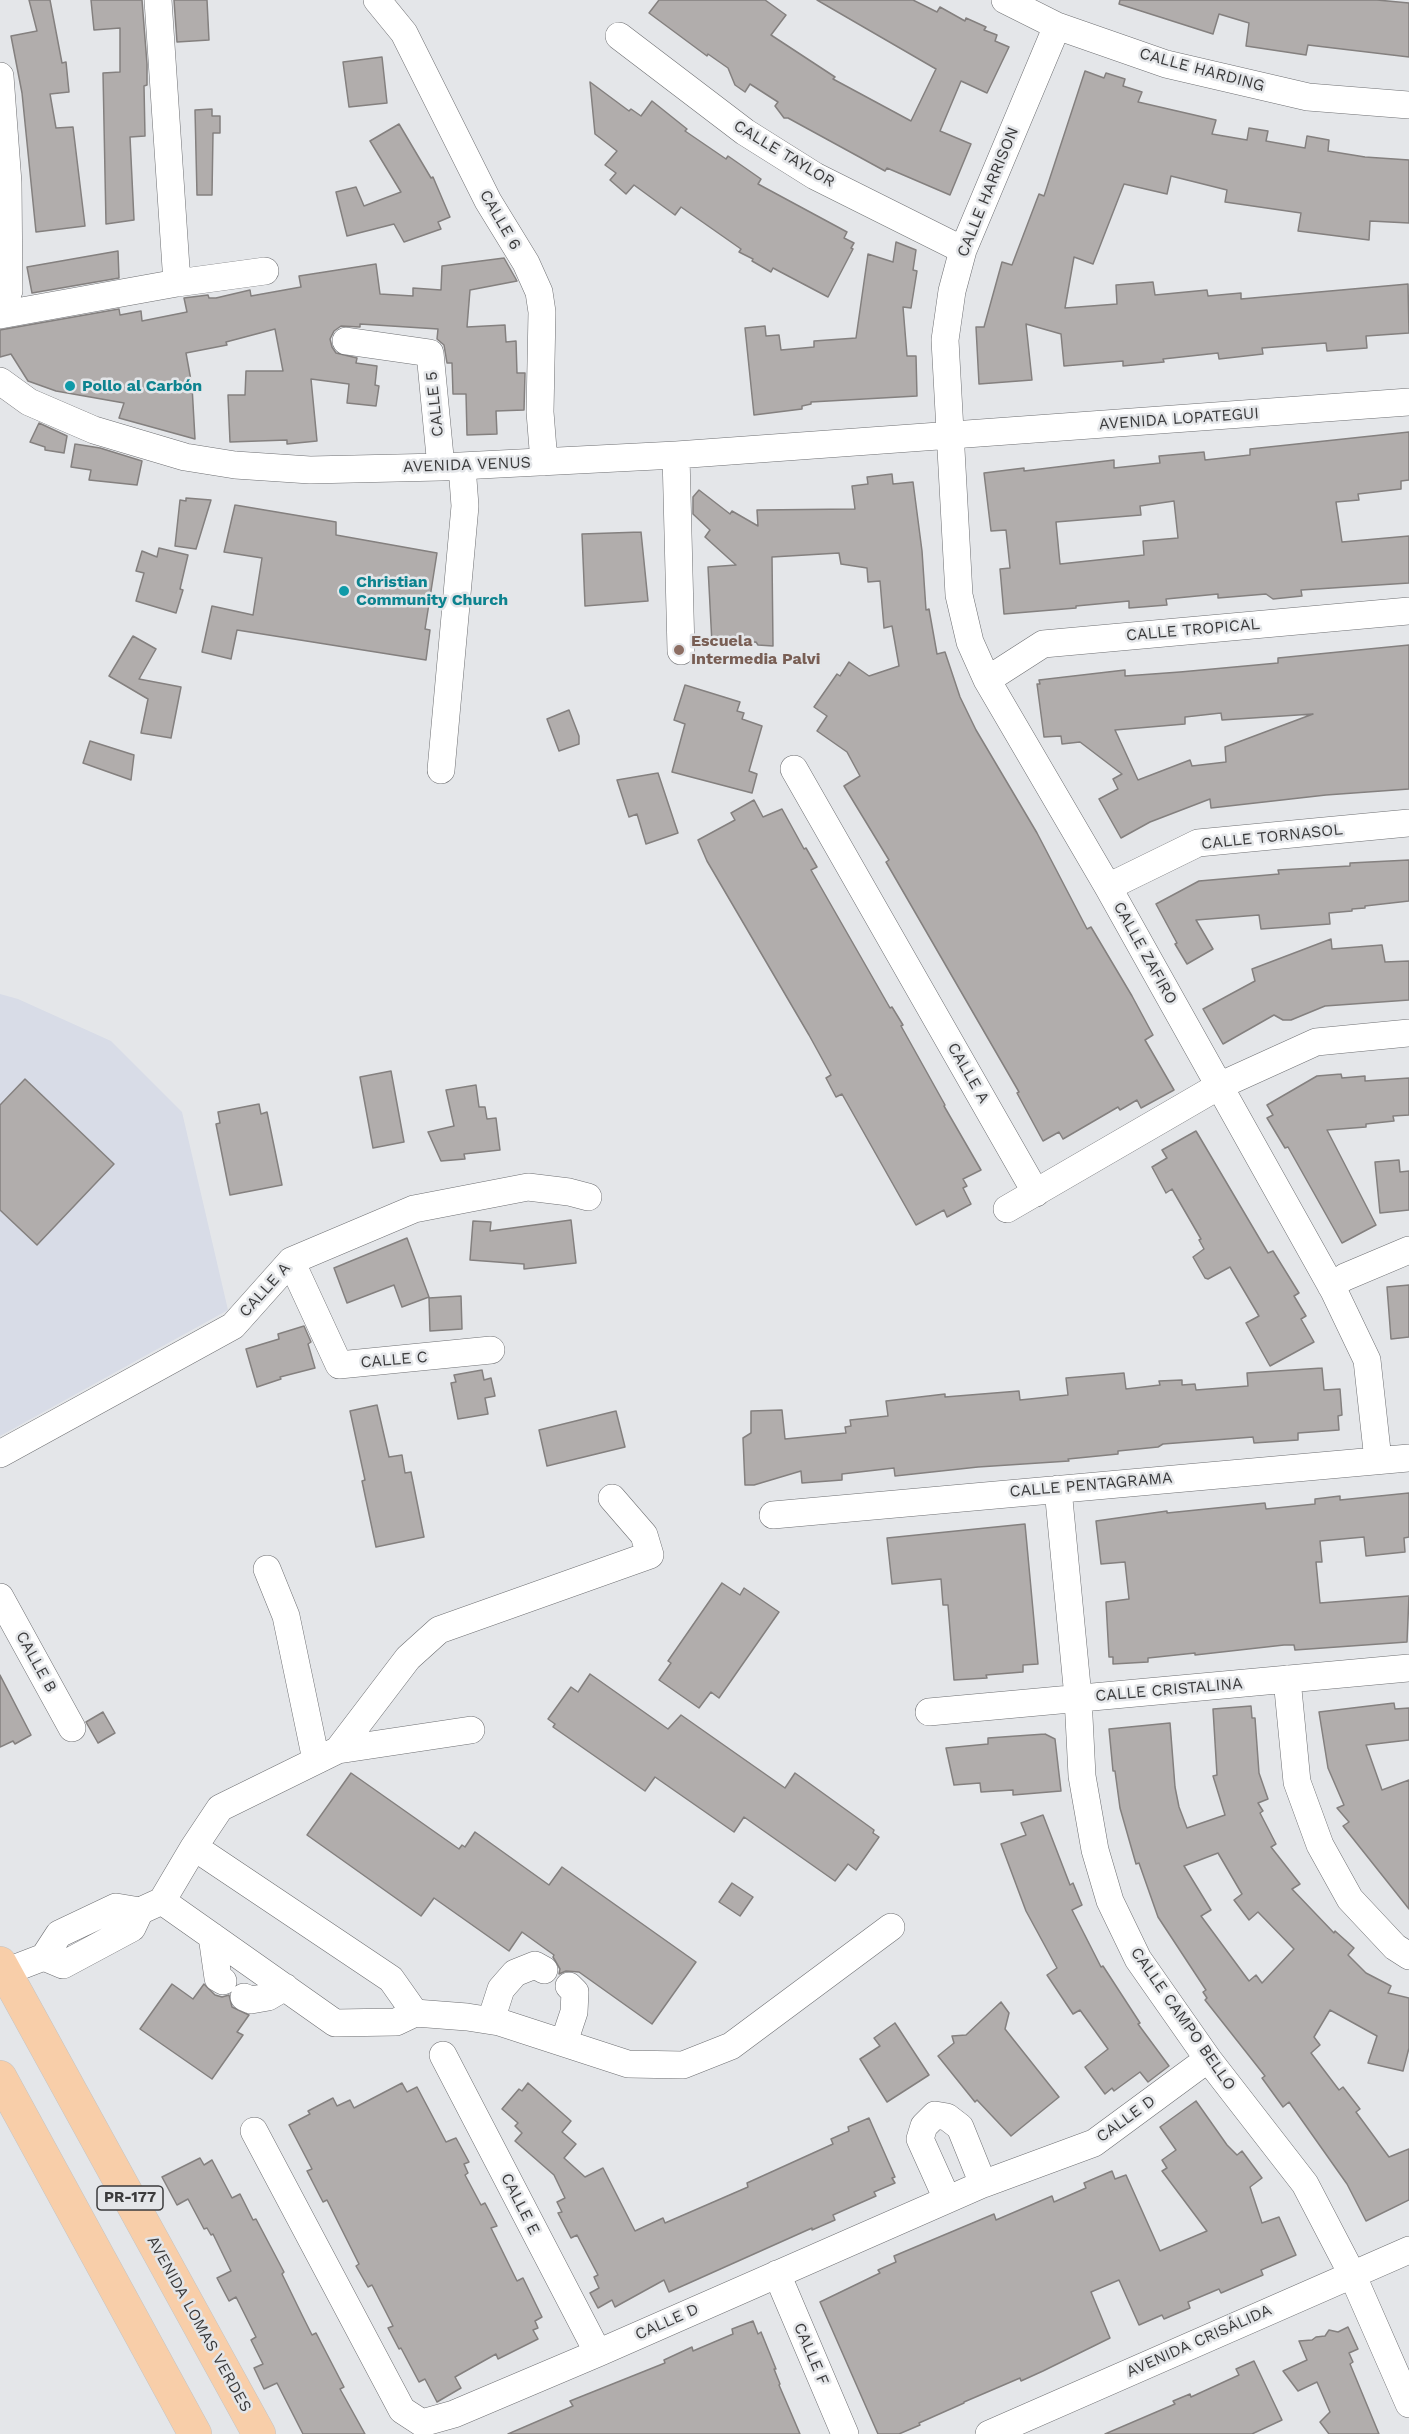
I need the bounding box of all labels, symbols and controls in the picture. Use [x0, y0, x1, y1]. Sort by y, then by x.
street label: CALLE HARDING [1137, 44, 1267, 96]
street label: CALLE TAYLOR [730, 116, 838, 192]
street label: CALLE HARRISON [953, 124, 1023, 260]
street label: CALLE 6 [475, 187, 525, 253]
street label: CALLE 5 [422, 370, 448, 438]
place label: Pollo al Carbón [82, 376, 202, 396]
marker: Pollo al Carbón [63, 379, 77, 393]
street label: AVENIDA LOPATEGUI [1098, 404, 1260, 434]
street label: AVENIDA VENUS [403, 453, 531, 477]
place label: Christian Community Church [356, 572, 508, 610]
marker: Christian Community Church [337, 584, 351, 598]
street label: CALLE TROPICAL [1125, 615, 1261, 645]
place label: Escuela Intermedia Palvi [691, 631, 820, 669]
marker: Escuela Intermedia Palvi [672, 643, 686, 657]
street label: CALLE TORNASOL [1200, 820, 1344, 854]
street label: CALLE ZAFIRO [1109, 898, 1181, 1008]
street label: CALLE A [943, 1039, 993, 1107]
street label: CALLE A [235, 1259, 295, 1321]
street label: CALLE C [360, 1348, 428, 1372]
street label: CALLE PENTAGRAMA [1009, 1468, 1173, 1502]
street label: CALLE B [11, 1628, 61, 1696]
street label: CALLE CRISTALINA [1095, 1674, 1243, 1706]
street label: CALLE CAMPO BELLO [1126, 1944, 1240, 2094]
street label: CALLE D [1093, 2091, 1159, 2147]
street label: CALLE E [496, 2170, 544, 2238]
road number: PR-177 [97, 2186, 163, 2210]
street label: AVENIDA LOMAS VERDES [143, 2233, 255, 2415]
street label: CALLE D [632, 2299, 702, 2345]
street label: AVENIDA CRISÁLIDA [1123, 2300, 1275, 2382]
street label: CALLE F [789, 2320, 833, 2388]

